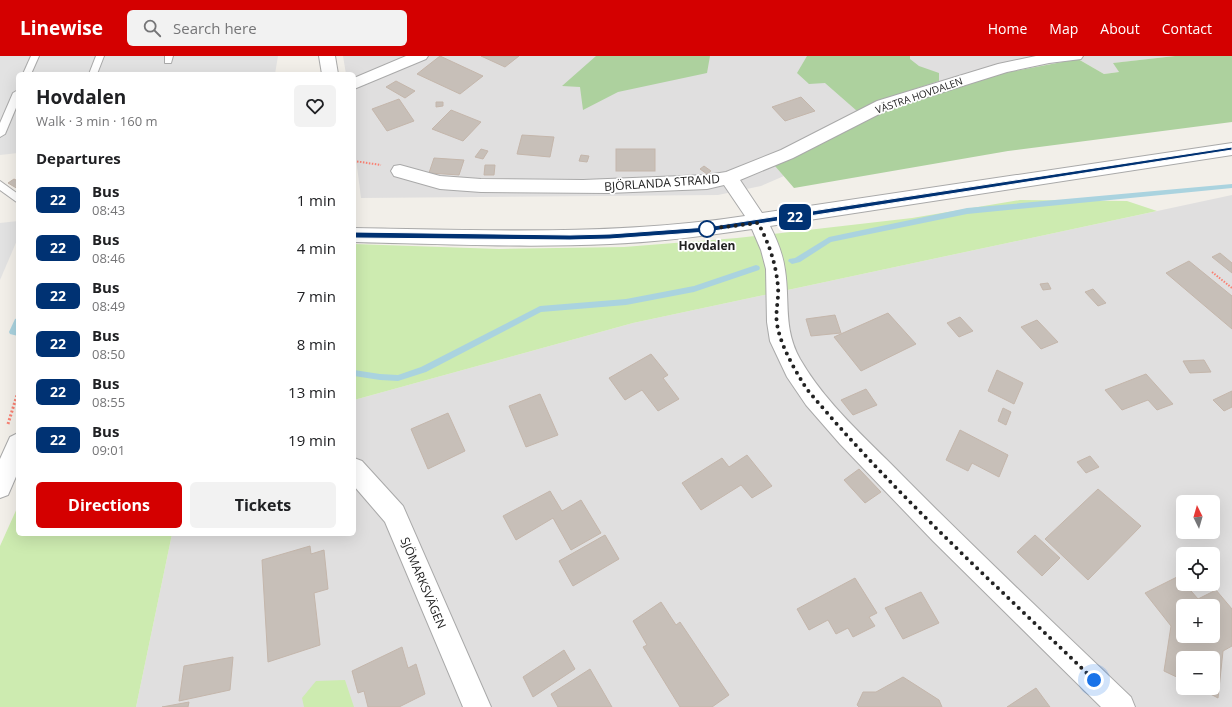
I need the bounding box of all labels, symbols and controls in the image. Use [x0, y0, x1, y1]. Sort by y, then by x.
search box [127, 10, 407, 46]
text: Linewise [20, 15, 103, 41]
icon: search [141, 17, 163, 39]
text: Search here [173, 18, 257, 38]
text: Home [988, 19, 1027, 38]
text: Map [1049, 19, 1078, 38]
text: About [1100, 19, 1140, 38]
text: Contact [1162, 19, 1212, 38]
street label: VÄSTRA HOVDALEN [874, 74, 964, 116]
text: Hovdalen [36, 84, 126, 110]
button: heart [294, 85, 336, 127]
text: Walk · 3 min · 160 m [36, 112, 158, 130]
text: Departures [36, 148, 121, 168]
street label: BJÖRLANDA STRAND [604, 170, 720, 195]
text: Bus [92, 181, 119, 201]
text: 22 [50, 190, 66, 209]
text: 1 min [297, 190, 336, 210]
text: 08:43 [92, 201, 125, 219]
line badge: 22 [777, 204, 813, 230]
text: 22 [787, 207, 803, 226]
marker: Hovdalen [698, 220, 716, 238]
text: Bus [92, 229, 119, 249]
place label: Hovdalen [679, 237, 735, 254]
text: 22 [50, 238, 66, 257]
text: 4 min [297, 238, 336, 258]
text: 08:46 [92, 249, 125, 267]
text: Bus [92, 277, 119, 297]
text: 22 [50, 286, 66, 305]
text: 7 min [297, 286, 336, 306]
text: 08:49 [92, 297, 125, 315]
text: Bus [92, 325, 119, 345]
text: 22 [50, 334, 66, 353]
text: 8 min [297, 334, 336, 354]
text: 08:50 [92, 345, 125, 363]
text: Bus [92, 373, 119, 393]
text: 22 [50, 382, 66, 401]
text: 13 min [288, 382, 336, 402]
text: 08:55 [92, 393, 125, 411]
text: Bus [92, 421, 119, 441]
text: 22 [50, 430, 66, 449]
text: 19 min [288, 430, 336, 450]
text: 09:01 [92, 441, 125, 459]
button: Directions [36, 482, 182, 528]
button: Tickets [190, 482, 336, 528]
north arrow [1176, 495, 1220, 539]
map controls [1176, 495, 1220, 695]
street label: SJÖMARKSVÄGEN [396, 534, 450, 631]
button: locate [1176, 547, 1220, 591]
button: + [1176, 599, 1220, 643]
button: − [1176, 651, 1220, 695]
your location [1084, 670, 1104, 690]

